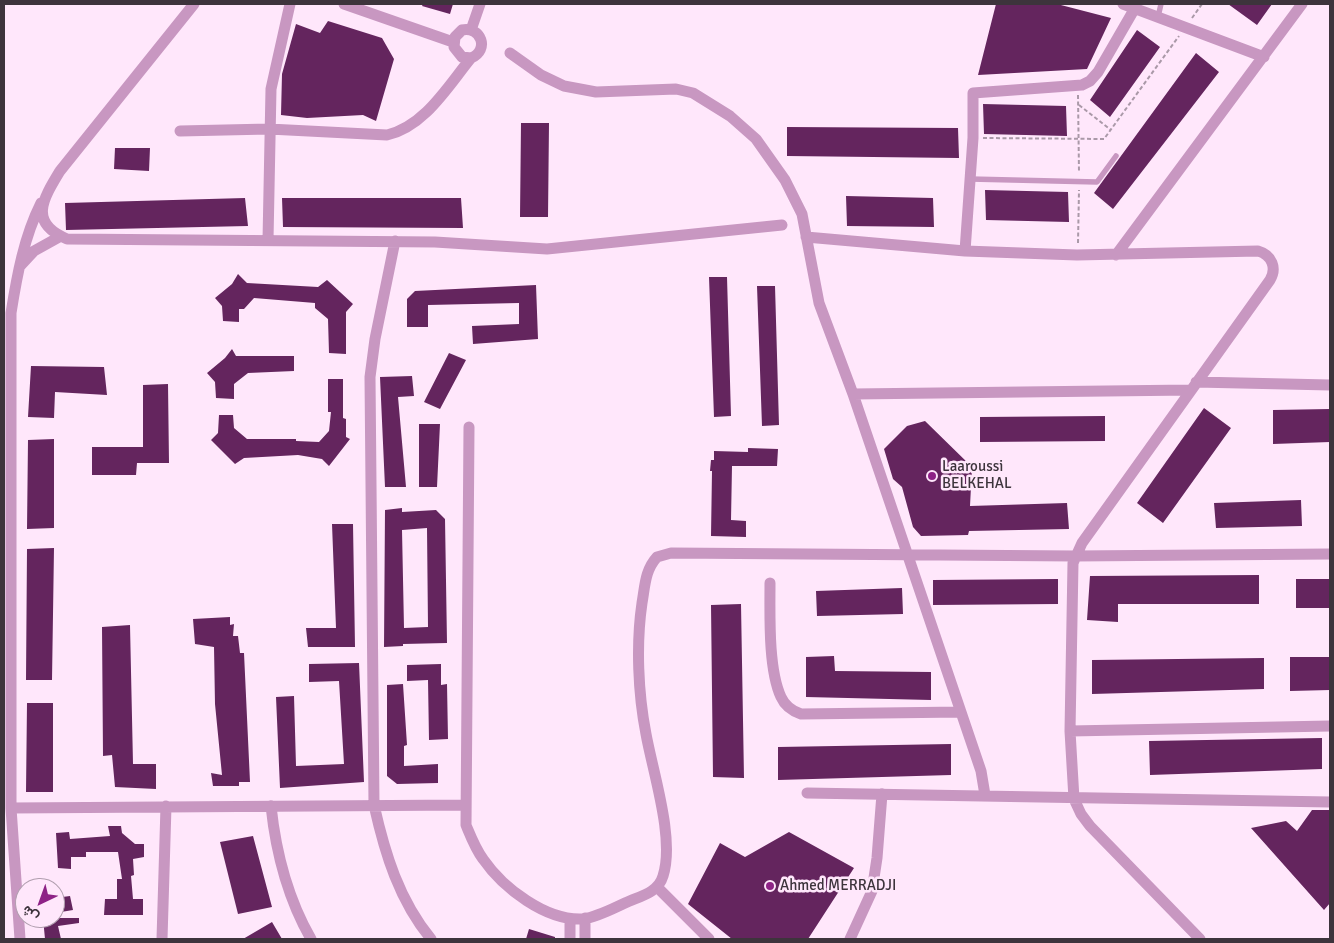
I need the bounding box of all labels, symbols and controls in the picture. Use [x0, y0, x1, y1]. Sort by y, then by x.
place label: Laaroussi BELKEHAL [942, 458, 1012, 493]
marker: Laaroussi BELKEHAL [926, 470, 938, 482]
place label: Ahmed MERRADJI [780, 877, 896, 895]
north arrow [15, 878, 65, 928]
marker: Ahmed MERRADJI [764, 880, 776, 892]
text: ش [18, 902, 42, 926]

